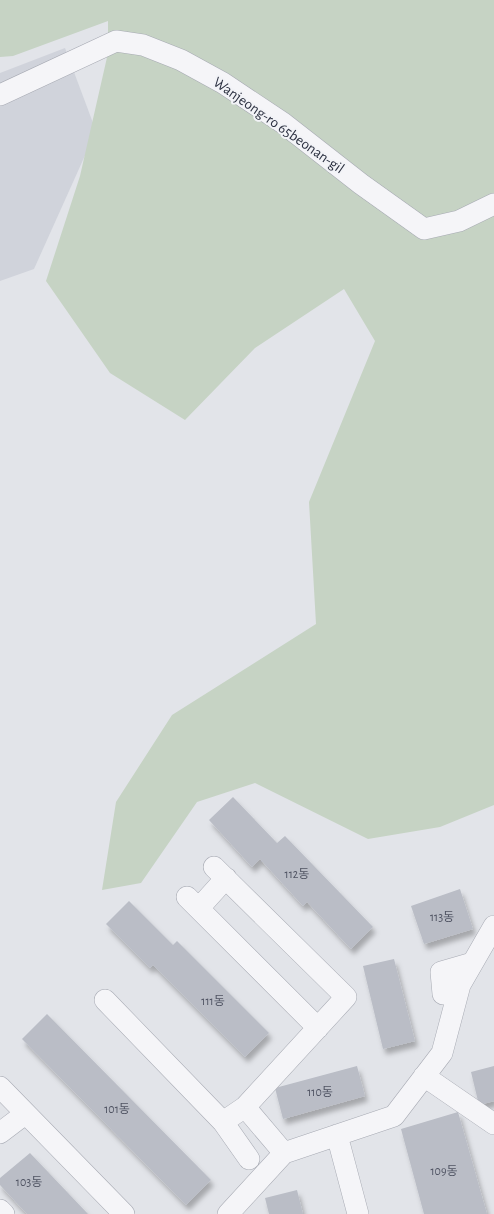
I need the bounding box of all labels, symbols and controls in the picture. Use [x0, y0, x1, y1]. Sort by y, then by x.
street label: Wanjeong-ro 65beonan-gil [210, 74, 347, 176]
house number: 112동 [285, 868, 309, 880]
house number: 113동 [430, 911, 454, 923]
house number: 111동 [201, 995, 225, 1007]
house number: 110동 [307, 1086, 333, 1098]
house number: 101동 [104, 1103, 130, 1115]
house number: 109동 [430, 1165, 458, 1177]
house number: 103동 [16, 1176, 42, 1188]

